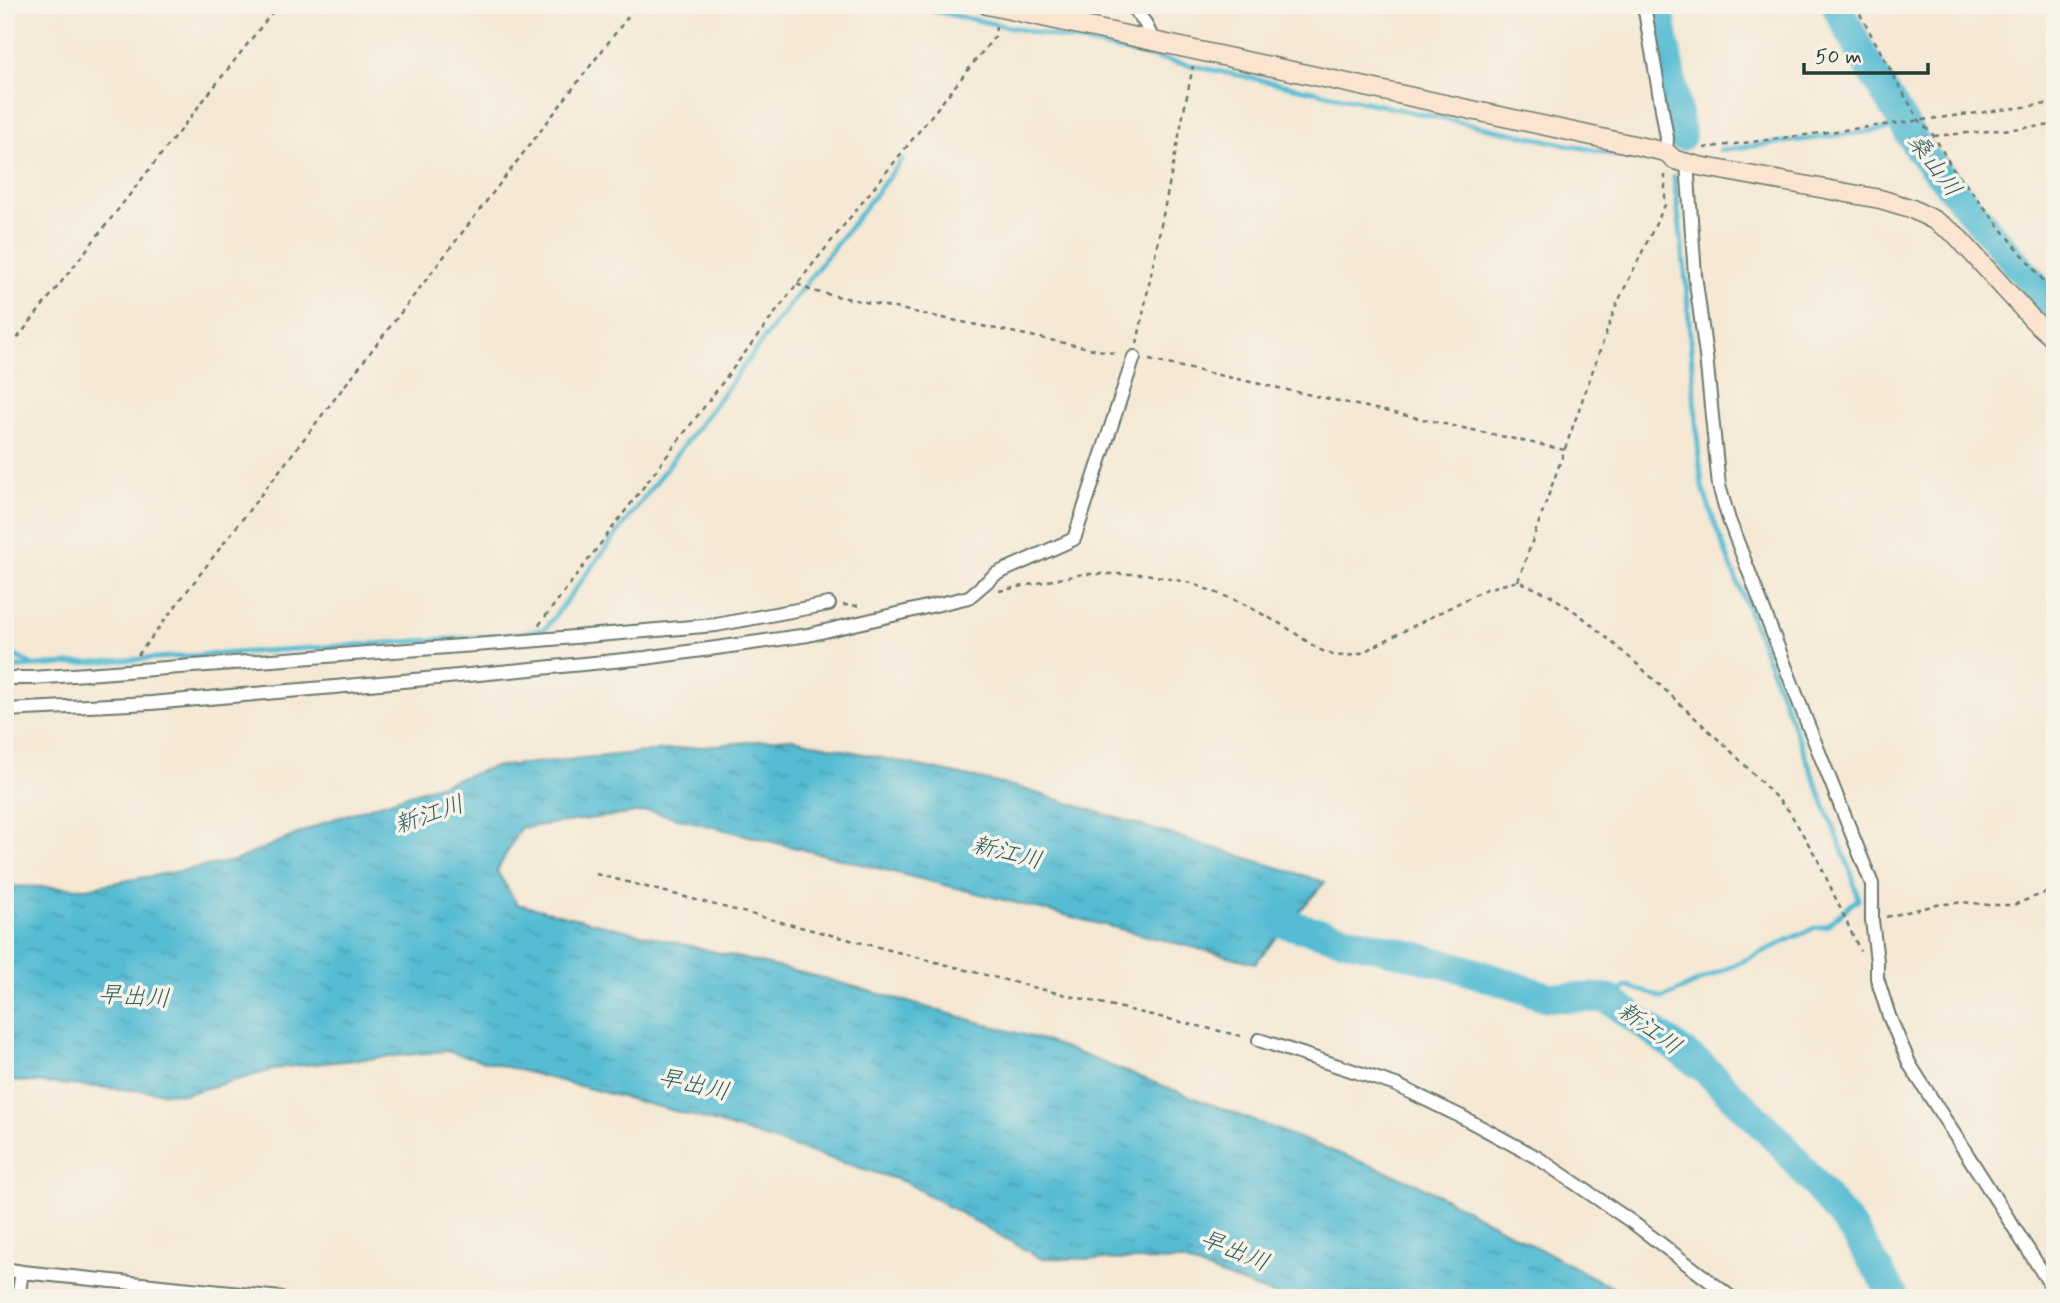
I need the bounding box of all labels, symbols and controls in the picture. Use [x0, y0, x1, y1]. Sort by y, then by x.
scale bar [1804, 32, 1929, 76]
text: 50 m [1815, 43, 1862, 71]
water label: 桑山川 [1900, 128, 1968, 204]
water label: 新江川 [390, 789, 469, 842]
water label: 新江川 [968, 830, 1045, 877]
water label: 早出川 [97, 980, 171, 1015]
water label: 新江川 [1611, 996, 1687, 1063]
water label: 早出川 [655, 1062, 732, 1109]
water label: 早出川 [1195, 1224, 1274, 1279]

